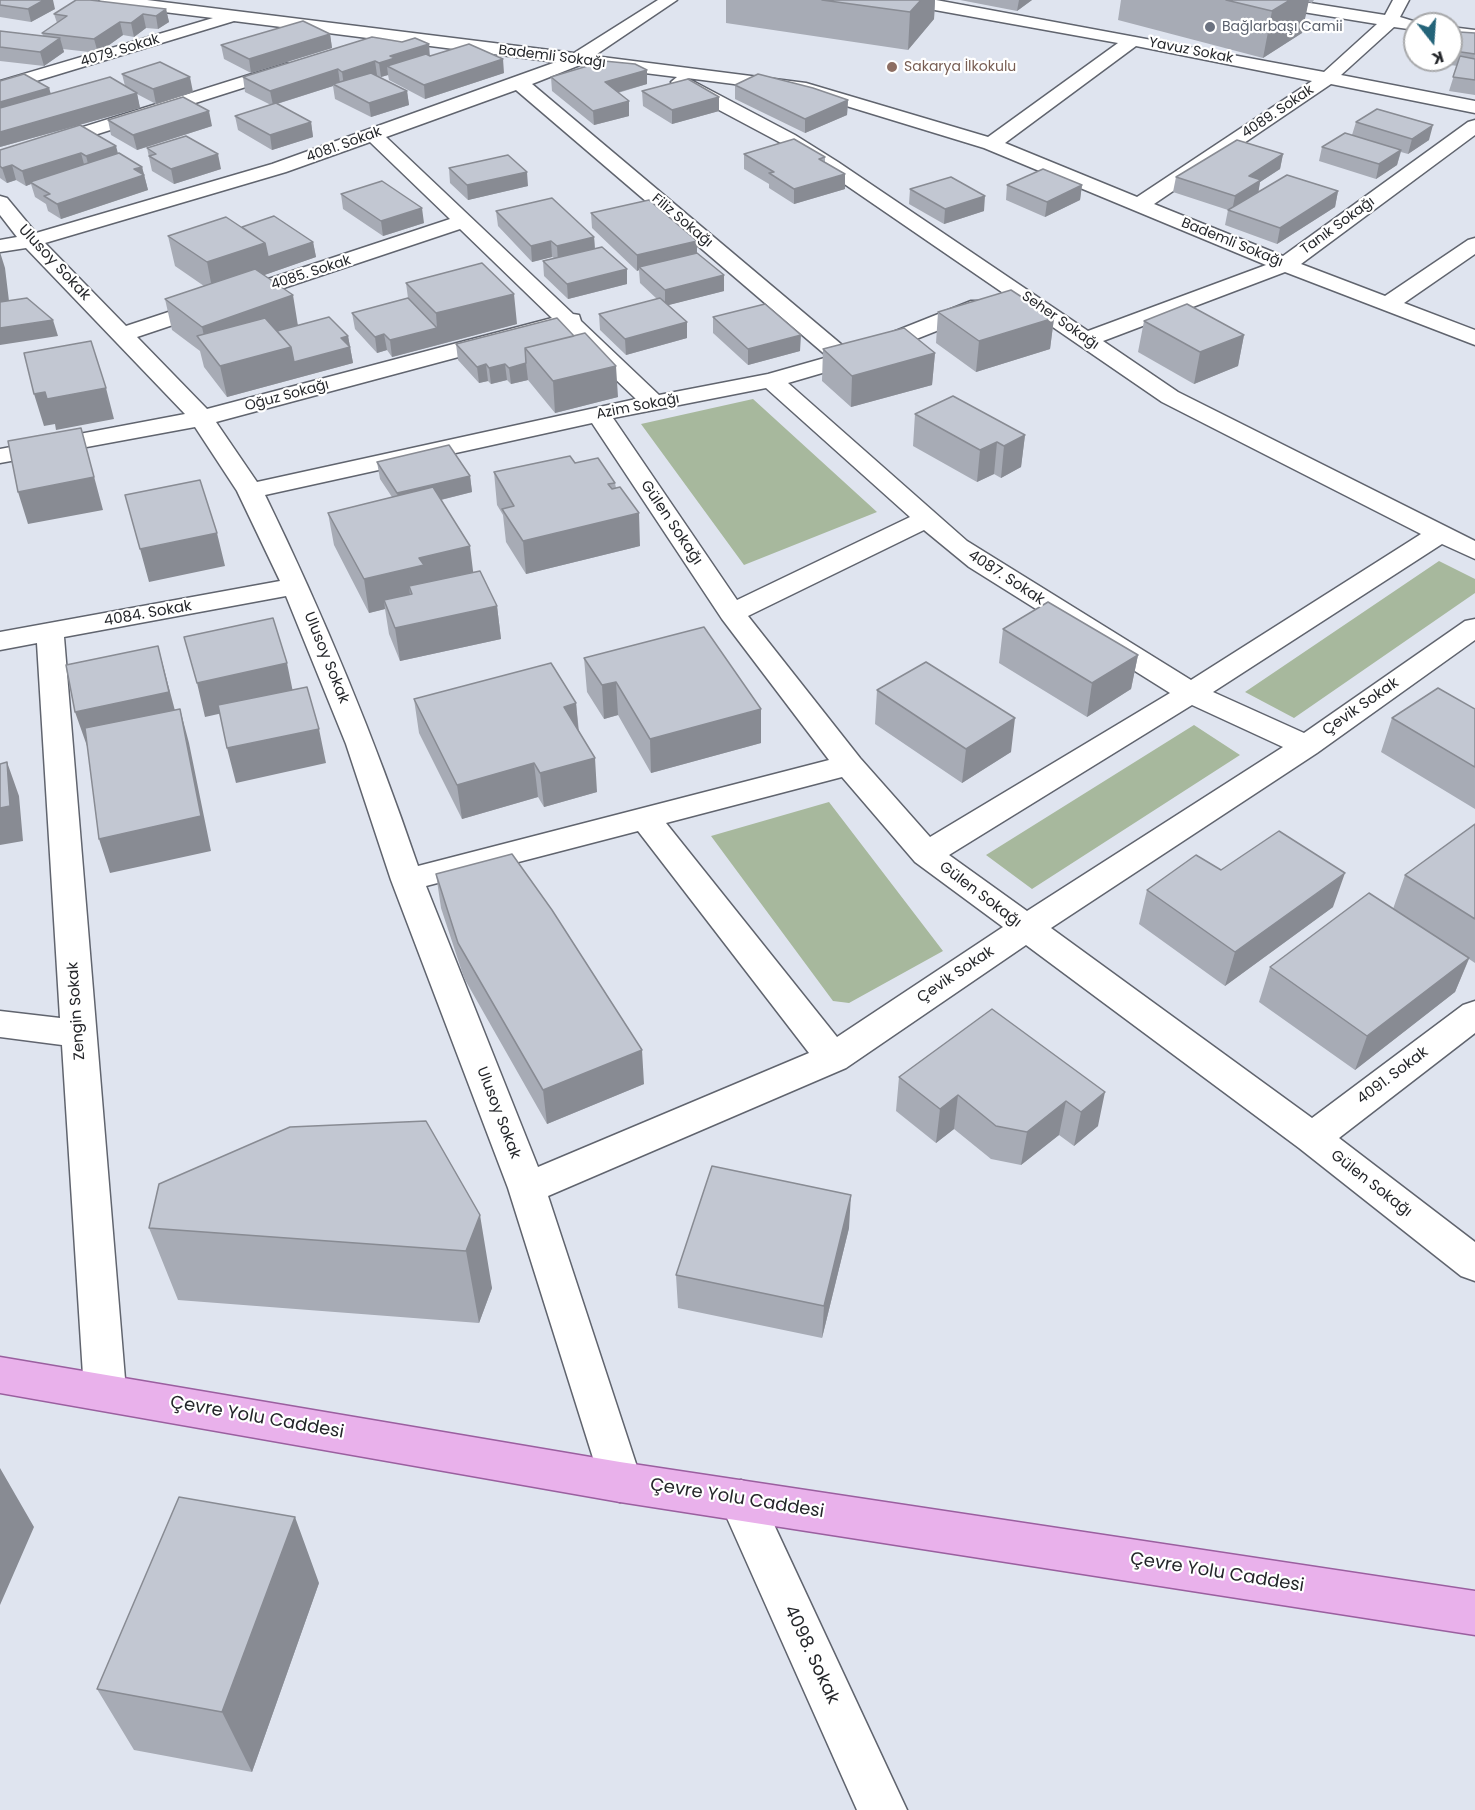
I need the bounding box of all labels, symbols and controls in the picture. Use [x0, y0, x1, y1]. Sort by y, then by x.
north arrow [1403, 12, 1463, 72]
place label: Bağlarbaşı Camii [1222, 19, 1343, 35]
marker: Bağlarbaşı Camii [1203, 20, 1217, 34]
street label: 4079. Sokak [78, 31, 162, 71]
street label: Yavuz Sokak [1147, 35, 1235, 67]
street label: Bademli Sokağı [497, 42, 607, 72]
text: K [1429, 45, 1447, 70]
place label: Sakarya İlkokulu [904, 59, 1016, 75]
marker: Sakarya İlkokulu [885, 60, 899, 74]
street label: 4089. Sokak [1239, 82, 1317, 142]
street label: 4081. Sokak [304, 124, 384, 166]
street label: Filiz Sokağı [648, 191, 716, 251]
street label: Tanık Sokağı [1298, 194, 1378, 258]
street label: Bademli Sokağı [1179, 215, 1285, 271]
street label: Ulusoy Sokak [14, 221, 94, 305]
street label: 4085. Sokak [269, 252, 353, 294]
street label: Seher Sokağı [1018, 288, 1102, 354]
street label: Oğuz Sokağı [243, 377, 331, 415]
street label: Azim Sokağı [595, 391, 681, 423]
street label: Gülen Sokağı [636, 477, 706, 569]
street label: 4087. Sokak [964, 547, 1048, 609]
street label: 4084. Sokak [103, 597, 193, 631]
street label: Ulusoy Sokak [299, 610, 353, 706]
street label: Çevik Sokak [1320, 674, 1402, 740]
street label: Gülen Sokağı [935, 858, 1025, 932]
street label: Çevik Sokak [914, 943, 998, 1007]
street label: Zengin Sokak [65, 961, 89, 1061]
street label: 4091. Sokak [1354, 1043, 1432, 1109]
street label: Ulusoy Sokak [472, 1064, 524, 1162]
street label: Gülen Sokağı [1327, 1147, 1415, 1221]
street label: Çevre Yolu Caddesi [168, 1392, 346, 1444]
street label: Çevre Yolu Caddesi [648, 1475, 826, 1523]
street label: Çevre Yolu Caddesi [1128, 1549, 1306, 1597]
street label: 4098. Sokak [779, 1602, 843, 1708]

